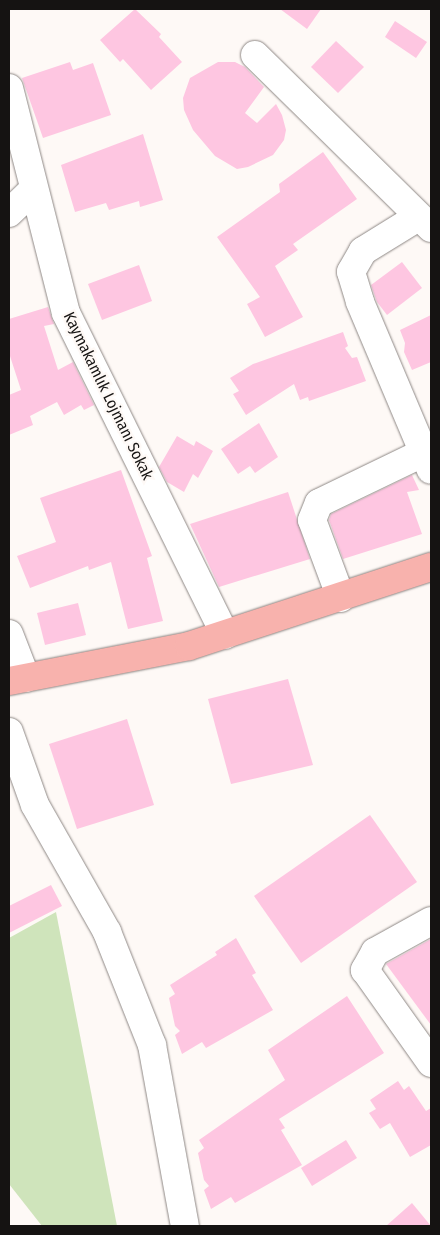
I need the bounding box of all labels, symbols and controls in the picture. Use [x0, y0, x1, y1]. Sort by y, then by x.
street label: Kaymakamlık Lojmanı Sokak [59, 309, 157, 483]

